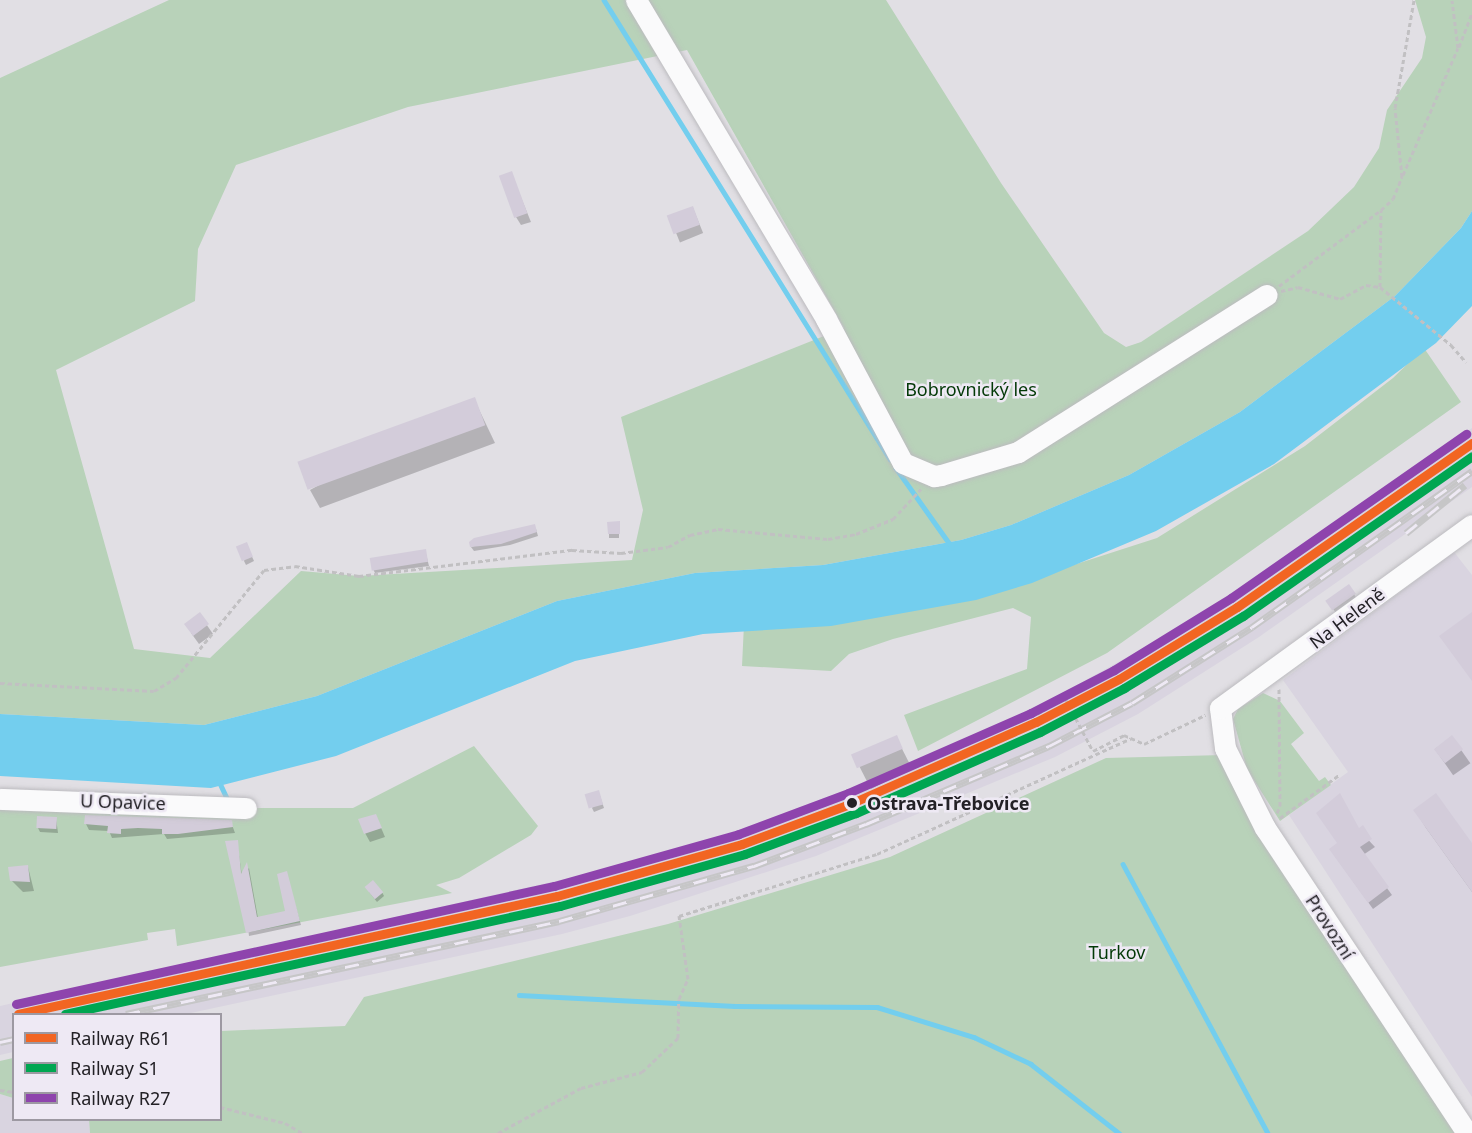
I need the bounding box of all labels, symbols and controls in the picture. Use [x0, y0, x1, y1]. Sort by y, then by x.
park label: Bobrovnický les [905, 378, 1037, 400]
street label: Na Heleně [1305, 583, 1389, 653]
street label: U Opavice [80, 790, 166, 814]
place label: Ostrava-Třebovice [867, 792, 1029, 814]
marker: Ostrava-Třebovice [842, 793, 862, 813]
street label: Provozní [1301, 891, 1359, 963]
park label: Turkov [1089, 941, 1145, 963]
legend [12, 1013, 222, 1121]
text: Railway R61 [70, 1026, 170, 1050]
text: Railway S1 [70, 1056, 159, 1080]
text: Railway R27 [70, 1086, 170, 1110]

